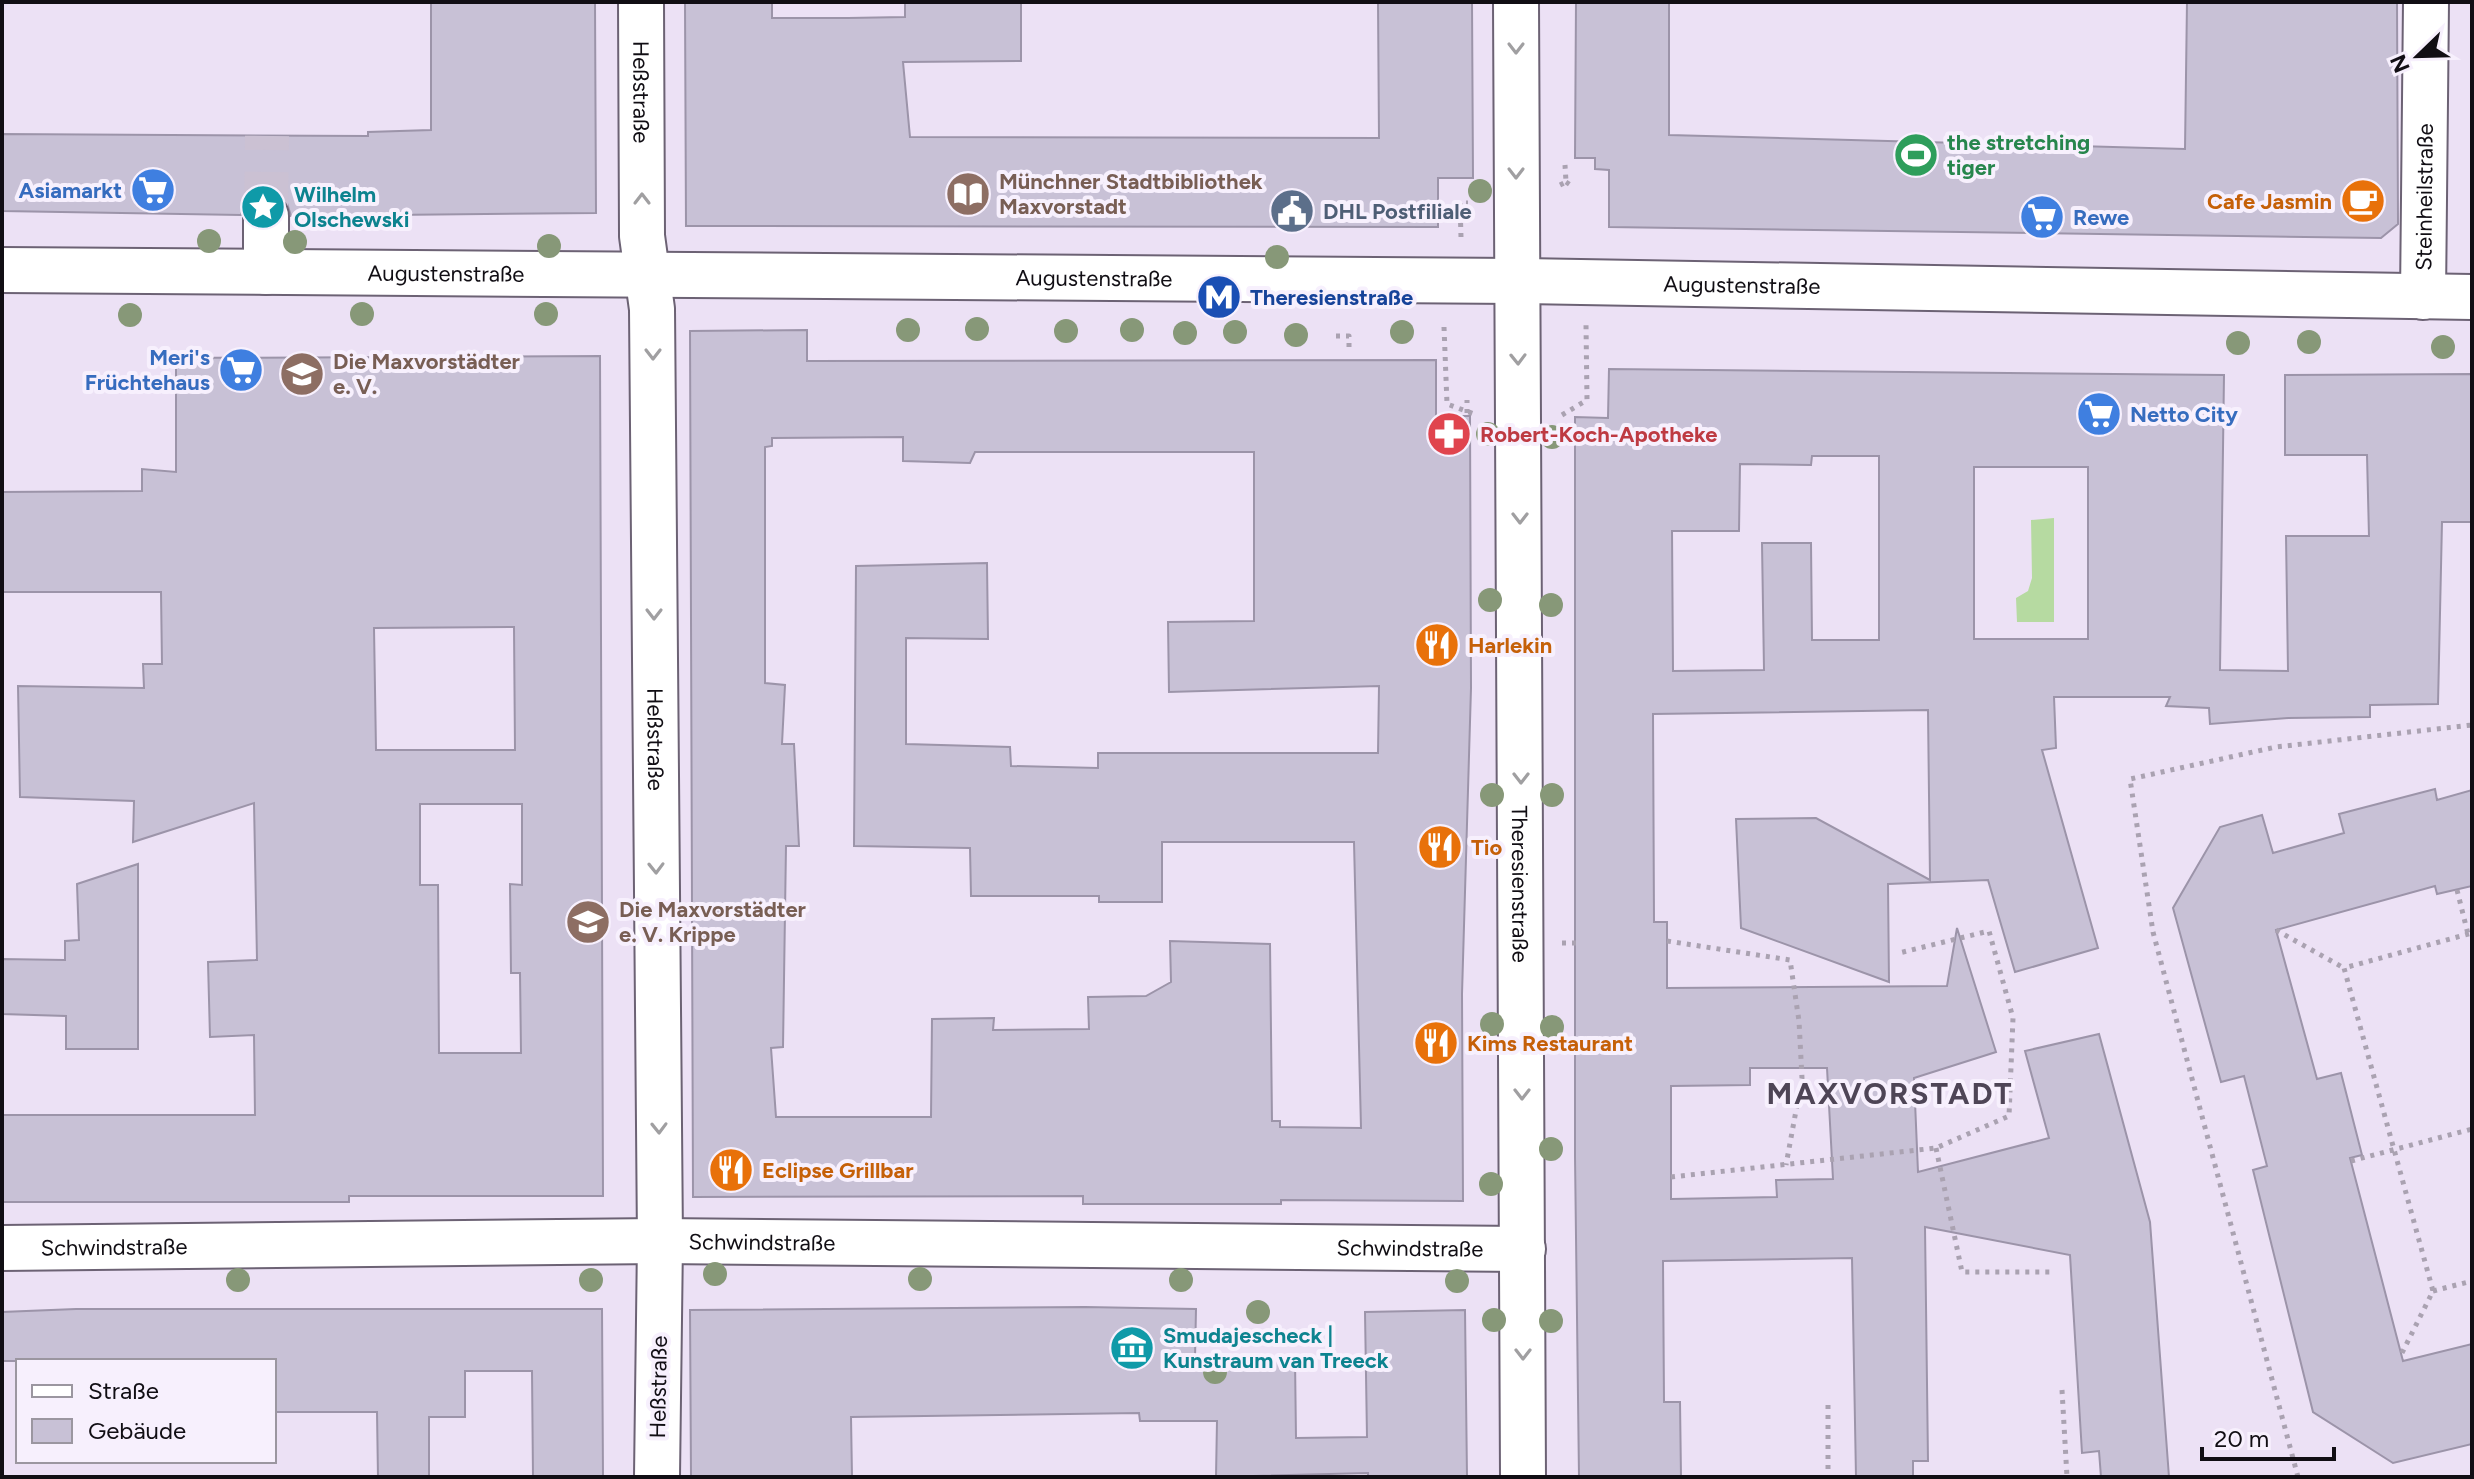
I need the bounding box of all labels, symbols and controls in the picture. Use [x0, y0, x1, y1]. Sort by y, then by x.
north arrow [2378, 16, 2458, 96]
street label: Heßstraße [627, 41, 655, 143]
one-way arrow [1507, 42, 1525, 55]
text: N [2384, 51, 2416, 77]
street label: Steinheilstraße [2410, 123, 2439, 271]
place label: the stretching tiger [1947, 129, 2090, 181]
sports icon: the stretching tiger [1892, 131, 1940, 179]
supermarket icon: Asiamarkt [129, 166, 177, 214]
one-way arrow [1507, 167, 1525, 180]
place label: Münchner Stadtbibliothek Maxvorstadt [999, 168, 1263, 220]
library icon: Münchner Stadtbibliothek Maxvorstadt [944, 170, 992, 218]
place label: Asiamarkt [19, 177, 122, 204]
cafe icon: Cafe Jasmin [2339, 177, 2387, 225]
place label: Wilhelm Olschewski [294, 181, 409, 233]
place icon: Wilhelm Olschewski [239, 183, 287, 231]
public building icon: DHL Postfiliale [1268, 187, 1316, 235]
place label: Cafe Jasmin [2207, 188, 2332, 215]
one-way arrow [633, 192, 651, 205]
supermarket icon: Rewe [2018, 193, 2066, 241]
place label: DHL Postfiliale [1323, 198, 1472, 225]
place label: Rewe [2073, 204, 2129, 231]
street label: Augustenstraße [367, 260, 525, 288]
street label: Augustenstraße [1015, 264, 1173, 292]
street label: Augustenstraße [1663, 270, 1821, 300]
metro station icon: Theresienstraße [1195, 273, 1243, 321]
place label: Theresienstraße [1250, 284, 1413, 311]
place label: Meri's Früchtehaus [85, 344, 210, 396]
supermarket icon: Meri's Früchtehaus [217, 346, 265, 394]
place label: Die Maxvorstädter e. V. [333, 348, 521, 400]
one-way arrow [644, 348, 662, 361]
school or university icon: Die Maxvorstädter e. V. [278, 350, 326, 398]
one-way arrow [1510, 353, 1527, 366]
supermarket icon: Netto City [2075, 390, 2123, 438]
place label: Netto City [2130, 401, 2238, 428]
pharmacy icon: Robert-Koch-Apotheke [1425, 410, 1473, 458]
place label: Robert-Koch-Apotheke [1480, 421, 1717, 448]
one-way arrow [1511, 512, 1529, 525]
one-way arrow [646, 608, 663, 621]
restaurant icon: Harlekin [1413, 621, 1461, 669]
place label: Harlekin [1468, 632, 1552, 659]
street label: Heßstraße [641, 688, 669, 791]
one-way arrow [1512, 772, 1530, 785]
street label: Theresienstraße [1506, 805, 1534, 963]
restaurant icon: Tio [1416, 823, 1464, 871]
place label: Tio [1471, 834, 1503, 861]
one-way arrow [648, 862, 665, 875]
place label: Die Maxvorstädter e. V. Krippe [619, 896, 807, 948]
school or university icon: Die Maxvorstädter e. V. Krippe [564, 898, 612, 946]
restaurant icon: Kims Restaurant [1412, 1019, 1460, 1067]
place label: Kims Restaurant [1467, 1030, 1633, 1057]
district label: MAXVORSTADT [1767, 1075, 2013, 1112]
one-way arrow [1513, 1088, 1531, 1101]
one-way arrow [650, 1122, 668, 1135]
restaurant icon: Eclipse Grillbar [707, 1146, 755, 1194]
place label: Eclipse Grillbar [762, 1157, 914, 1184]
street label: Schwindstraße [688, 1228, 835, 1257]
street label: Schwindstraße [40, 1233, 188, 1262]
street label: Schwindstraße [1336, 1234, 1483, 1263]
place label: Smudajescheck | Kunstraum van Treeck [1163, 1322, 1389, 1374]
museum icon: Smudajescheck | Kunstraum van Treeck [1108, 1324, 1156, 1372]
street label: Heßstraße [644, 1335, 673, 1439]
one-way arrow [1514, 1348, 1532, 1361]
legend [16, 1359, 276, 1463]
text: Straße [88, 1376, 159, 1405]
scale bar [2202, 1411, 2334, 1461]
text: Gebäude [88, 1416, 186, 1445]
text: 20 m [2214, 1424, 2269, 1453]

